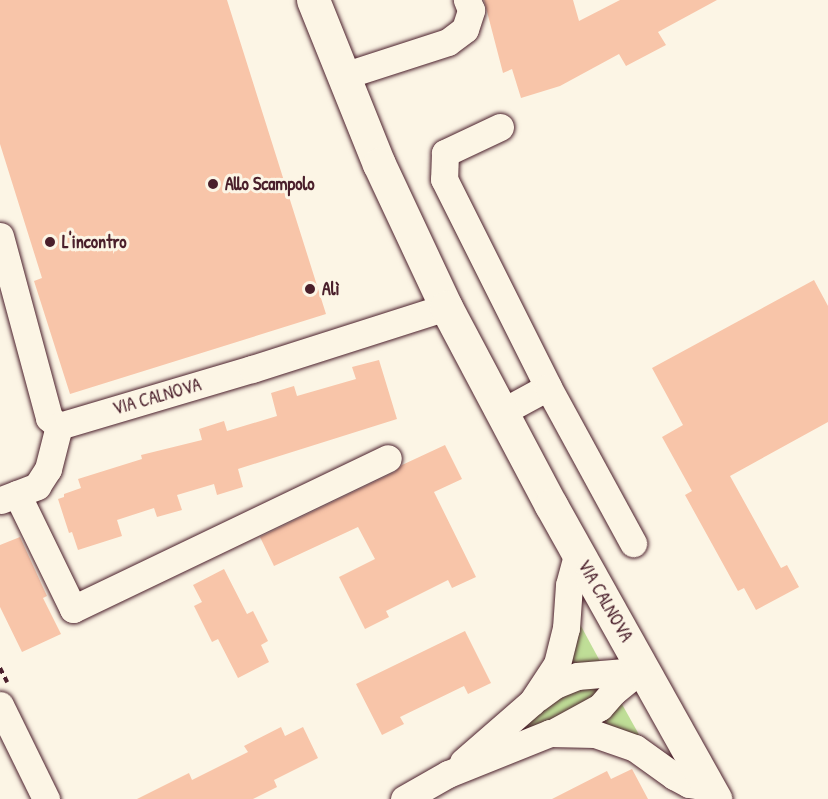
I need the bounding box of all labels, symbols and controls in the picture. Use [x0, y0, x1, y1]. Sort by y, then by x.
place label: Allo Scampolo [225, 173, 314, 195]
marker: Allo Scampolo [206, 177, 220, 191]
place label: L'incontro [62, 231, 127, 253]
marker: L'incontro [43, 235, 57, 249]
place label: Alì [322, 278, 340, 300]
marker: Alì [303, 282, 317, 296]
street label: VIA CALNOVA [110, 374, 204, 420]
street label: VIA CALNOVA [573, 556, 637, 646]

